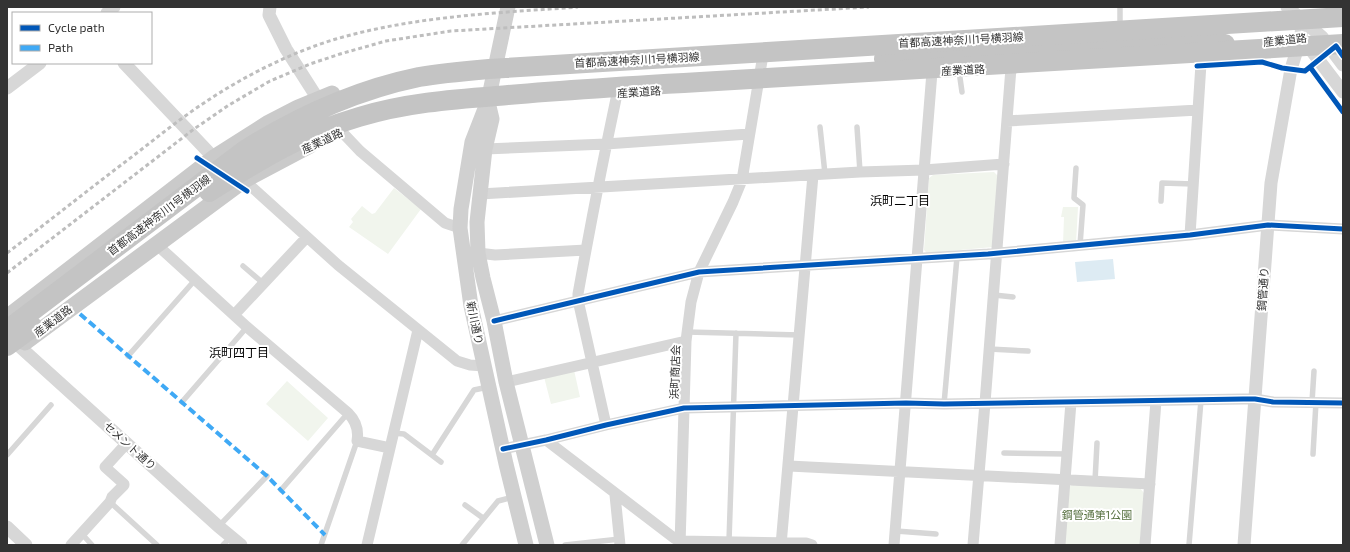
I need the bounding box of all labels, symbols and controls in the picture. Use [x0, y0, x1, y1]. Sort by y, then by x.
legend [12, 12, 152, 64]
text: Cycle path [48, 20, 105, 34]
street label: 首都高速神奈川1号横羽線 [898, 30, 1024, 49]
street label: 産業道路 [1262, 31, 1308, 48]
text: Path [48, 40, 73, 54]
street label: 首都高速神奈川1号横羽線 [574, 50, 700, 69]
street label: 産業道路 [941, 62, 985, 77]
street label: 産業道路 [617, 83, 661, 100]
street label: 産業道路 [299, 125, 344, 156]
street label: 首都高速神奈川1号横羽線 [105, 172, 213, 258]
district label: 浜町二丁目 [870, 193, 930, 207]
street label: 鋼管通り [1254, 267, 1271, 311]
street label: 新川通り [465, 300, 486, 346]
street label: 産業道路 [31, 302, 74, 339]
street label: 浜町商店会 [667, 344, 682, 400]
district label: 浜町四丁目 [209, 345, 269, 359]
street label: セメント通り [102, 419, 159, 472]
park label: 鋼管通第1公園 [1062, 508, 1132, 521]

